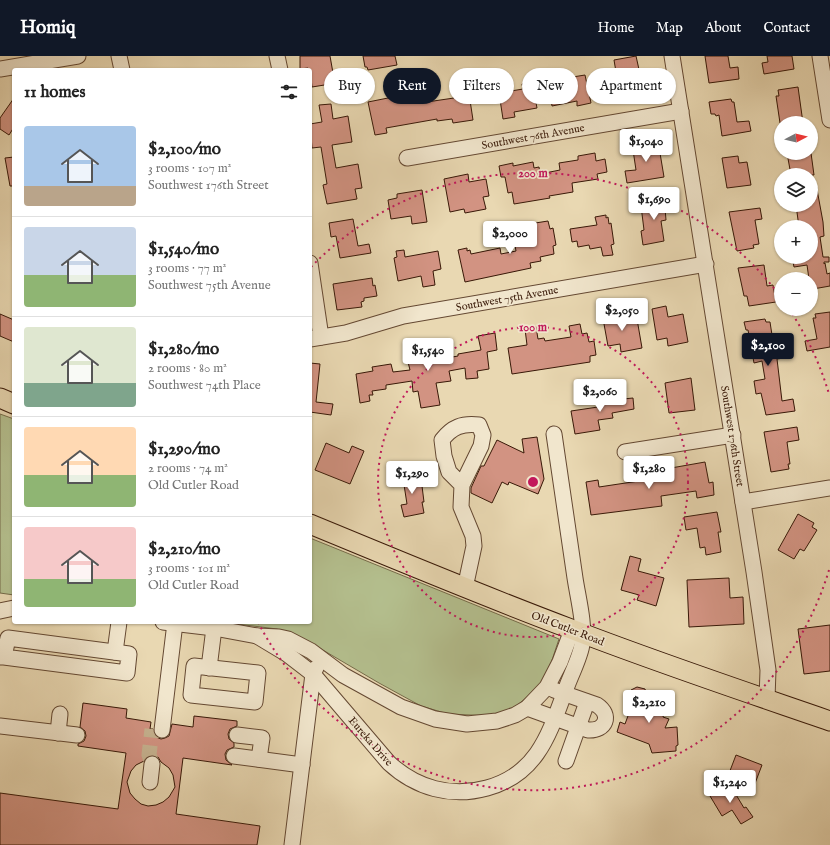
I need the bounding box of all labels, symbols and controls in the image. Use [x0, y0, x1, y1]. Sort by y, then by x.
text: Homiq [20, 16, 75, 40]
text: Home [598, 19, 634, 37]
text: Map [656, 19, 683, 37]
text: About [705, 19, 741, 37]
text: Contact [763, 19, 810, 37]
chip: Buy [324, 68, 375, 104]
chip: Rent [383, 68, 441, 104]
chip: Filters [449, 68, 514, 104]
chip: New [522, 68, 578, 104]
chip: Apartment [586, 68, 676, 104]
icon: filters [278, 81, 300, 103]
text: 11 homes [24, 82, 85, 103]
north arrow [774, 116, 818, 160]
map controls [774, 116, 818, 316]
street label: Southwest 76th Avenue [481, 121, 586, 153]
pin: $1,040 [613, 129, 679, 163]
text: $1,040 [629, 133, 663, 150]
text: $2,100/mo [148, 139, 221, 160]
icon: home [56, 142, 104, 190]
text: 3 rooms · 107 m² [148, 160, 231, 177]
text: 200 m [518, 166, 548, 181]
button: layers [774, 168, 818, 212]
text: Southwest 176th Street [148, 177, 269, 194]
pin: $1,690 [621, 187, 687, 221]
text: $1,690 [637, 191, 671, 208]
button: + [774, 220, 818, 264]
pin: $2,000 [477, 221, 543, 255]
text: $2,000 [492, 225, 528, 242]
text: $1,540/mo [148, 239, 219, 260]
icon: home [56, 243, 104, 291]
text: 3 rooms · 77 m² [148, 260, 226, 277]
button: − [774, 272, 818, 316]
text: Southwest 75th Avenue [148, 277, 271, 294]
street label: Southwest 75th Avenue [455, 283, 559, 315]
pin: $2,050 [589, 298, 655, 332]
text: $2,050 [605, 302, 639, 319]
text: 100 m [519, 320, 548, 335]
pin: $2,100 [735, 333, 801, 367]
text: $2,100 [751, 337, 785, 354]
pin: $1,540 [395, 338, 461, 372]
text: $1,280/mo [148, 339, 219, 360]
text: $1,540 [412, 342, 444, 359]
icon: home [56, 343, 104, 391]
text: 2 rooms · 80 m² [148, 360, 227, 377]
text: Southwest 74th Place [148, 377, 261, 394]
pin: $2,060 [567, 379, 633, 413]
text: $2,060 [582, 383, 618, 400]
street label: Southwest 176th Street [717, 385, 747, 488]
text: $1,290/mo [148, 439, 220, 460]
icon: home [56, 443, 104, 491]
pin: $1,280 [616, 456, 682, 490]
text: 2 rooms · 74 m² [148, 460, 228, 477]
text: $1,280 [632, 460, 666, 477]
pin: $1,290 [379, 461, 445, 495]
text: $1,290 [395, 465, 429, 482]
centre of rings [526, 475, 540, 489]
text: Old Cutler Road [148, 477, 239, 494]
text: $2,210/mo [148, 539, 221, 560]
icon: home [56, 543, 104, 591]
text: 3 rooms · 101 m² [148, 560, 230, 577]
text: Old Cutler Road [148, 577, 239, 594]
street label: Old Cutler Road [529, 609, 606, 649]
pin: $2,210 [616, 690, 682, 724]
text: $2,210 [632, 694, 666, 711]
street label: Eureka Drive [345, 714, 396, 769]
pin: $1,240 [697, 770, 763, 804]
text: $1,240 [713, 774, 747, 791]

